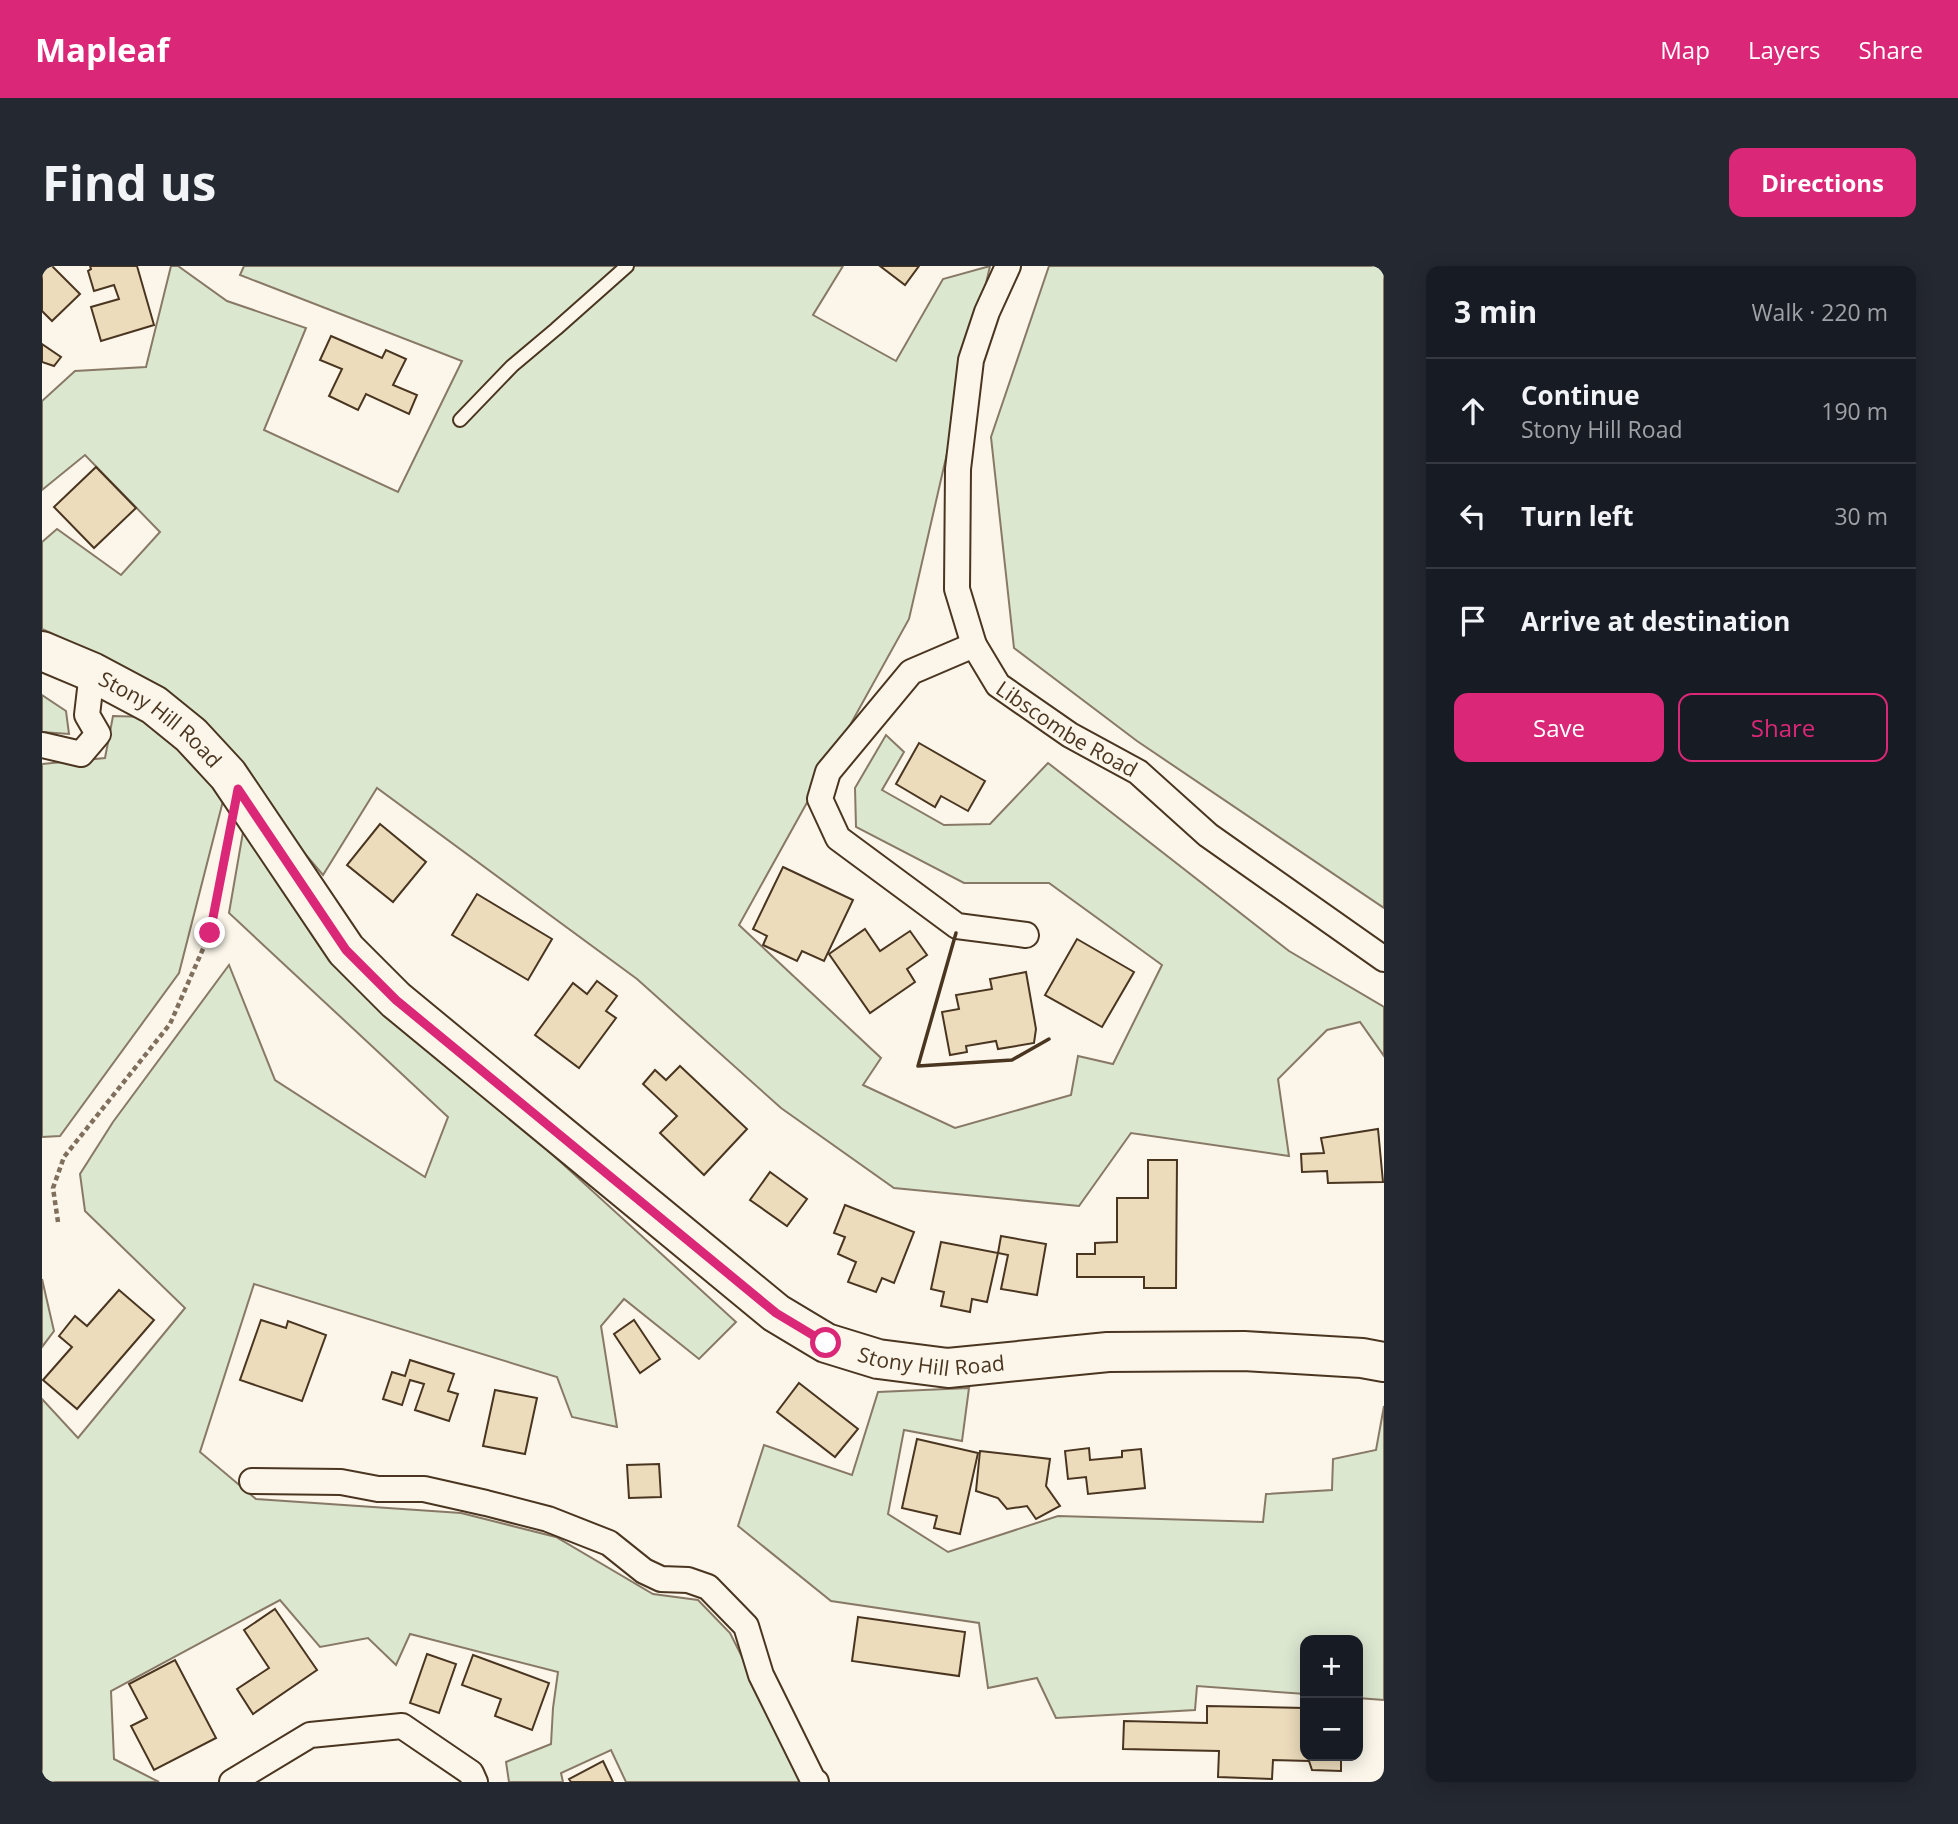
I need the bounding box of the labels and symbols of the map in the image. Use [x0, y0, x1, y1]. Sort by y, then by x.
street label: Stony Hill Road [94, 664, 228, 774]
street label: Libscombe Road [991, 674, 1143, 783]
route end [194, 917, 225, 948]
route start [810, 1327, 841, 1358]
street label: Stony Hill Road [855, 1340, 1006, 1382]

